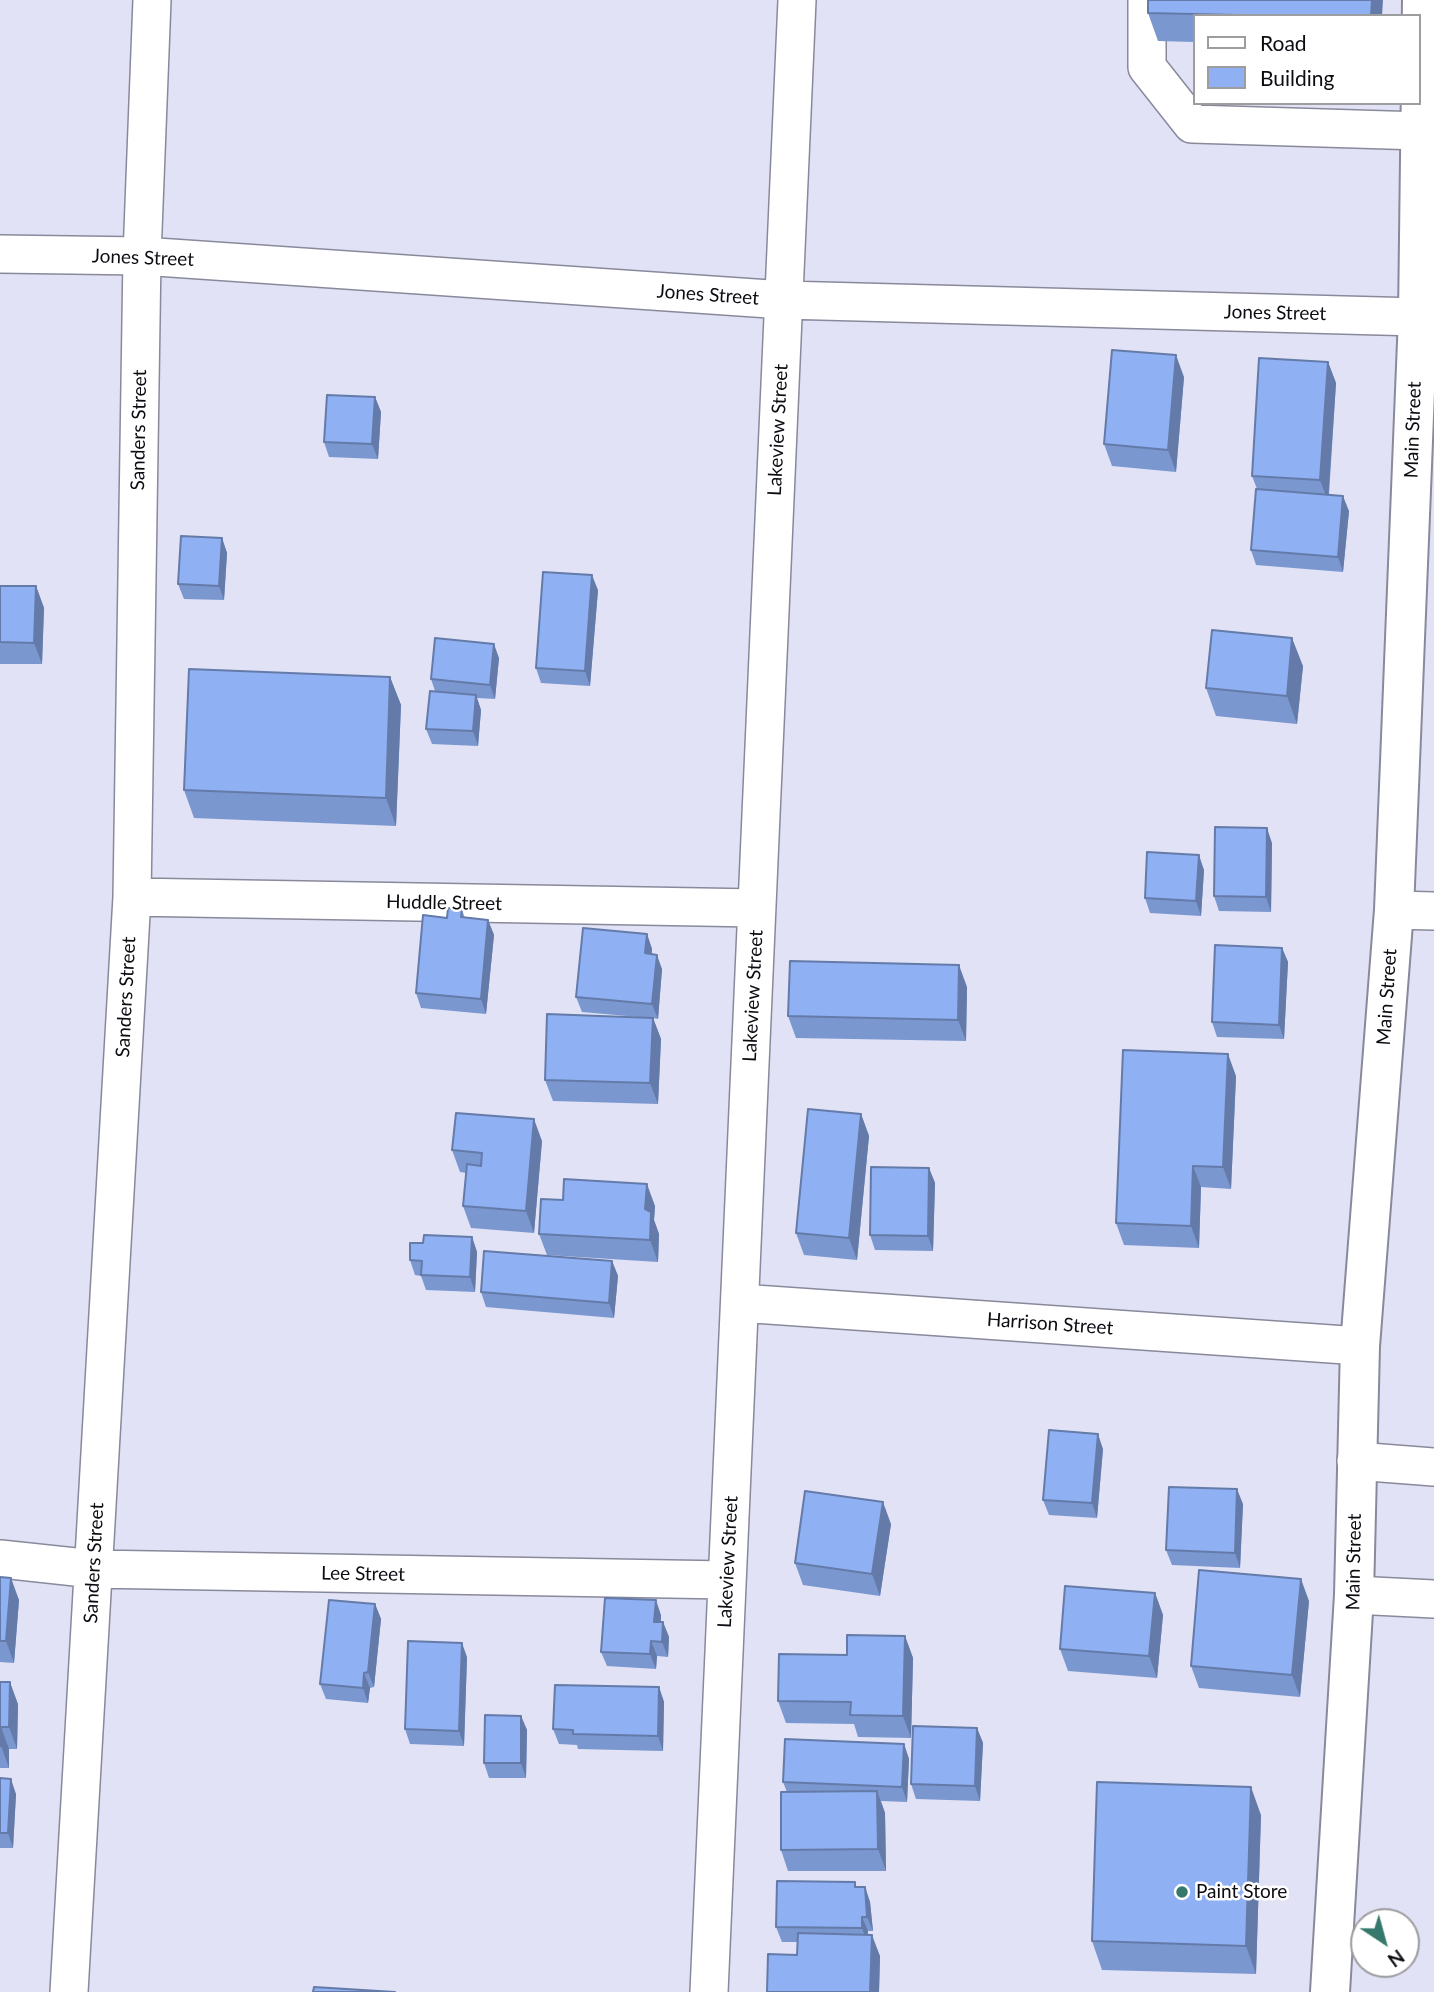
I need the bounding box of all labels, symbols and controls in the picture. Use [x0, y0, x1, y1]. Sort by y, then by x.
legend [1192, 14, 1420, 105]
text: Road [1260, 30, 1307, 55]
text: Building [1260, 65, 1335, 90]
street label: Jones Street [92, 245, 194, 271]
street label: Jones Street [656, 280, 760, 310]
street label: Jones Street [1224, 301, 1326, 325]
street label: Lakeview Street [763, 363, 793, 497]
street label: Sanders Street [127, 369, 151, 491]
street label: Main Street [1400, 381, 1426, 479]
street label: Huddle Street [386, 891, 502, 915]
street label: Lakeview Street [738, 929, 768, 1063]
street label: Sanders Street [111, 936, 141, 1058]
street label: Main Street [1372, 948, 1402, 1046]
street label: Harrison Street [986, 1308, 1114, 1340]
street label: Lakeview Street [713, 1495, 743, 1629]
street label: Sanders Street [79, 1502, 109, 1624]
street label: Main Street [1342, 1513, 1366, 1611]
street label: Lee Street [321, 1562, 405, 1586]
place label: Paint Store [1196, 1881, 1287, 1903]
marker: Paint Store [1174, 1884, 1190, 1900]
north arrow [1350, 1908, 1420, 1978]
text: N [1384, 1945, 1409, 1972]

